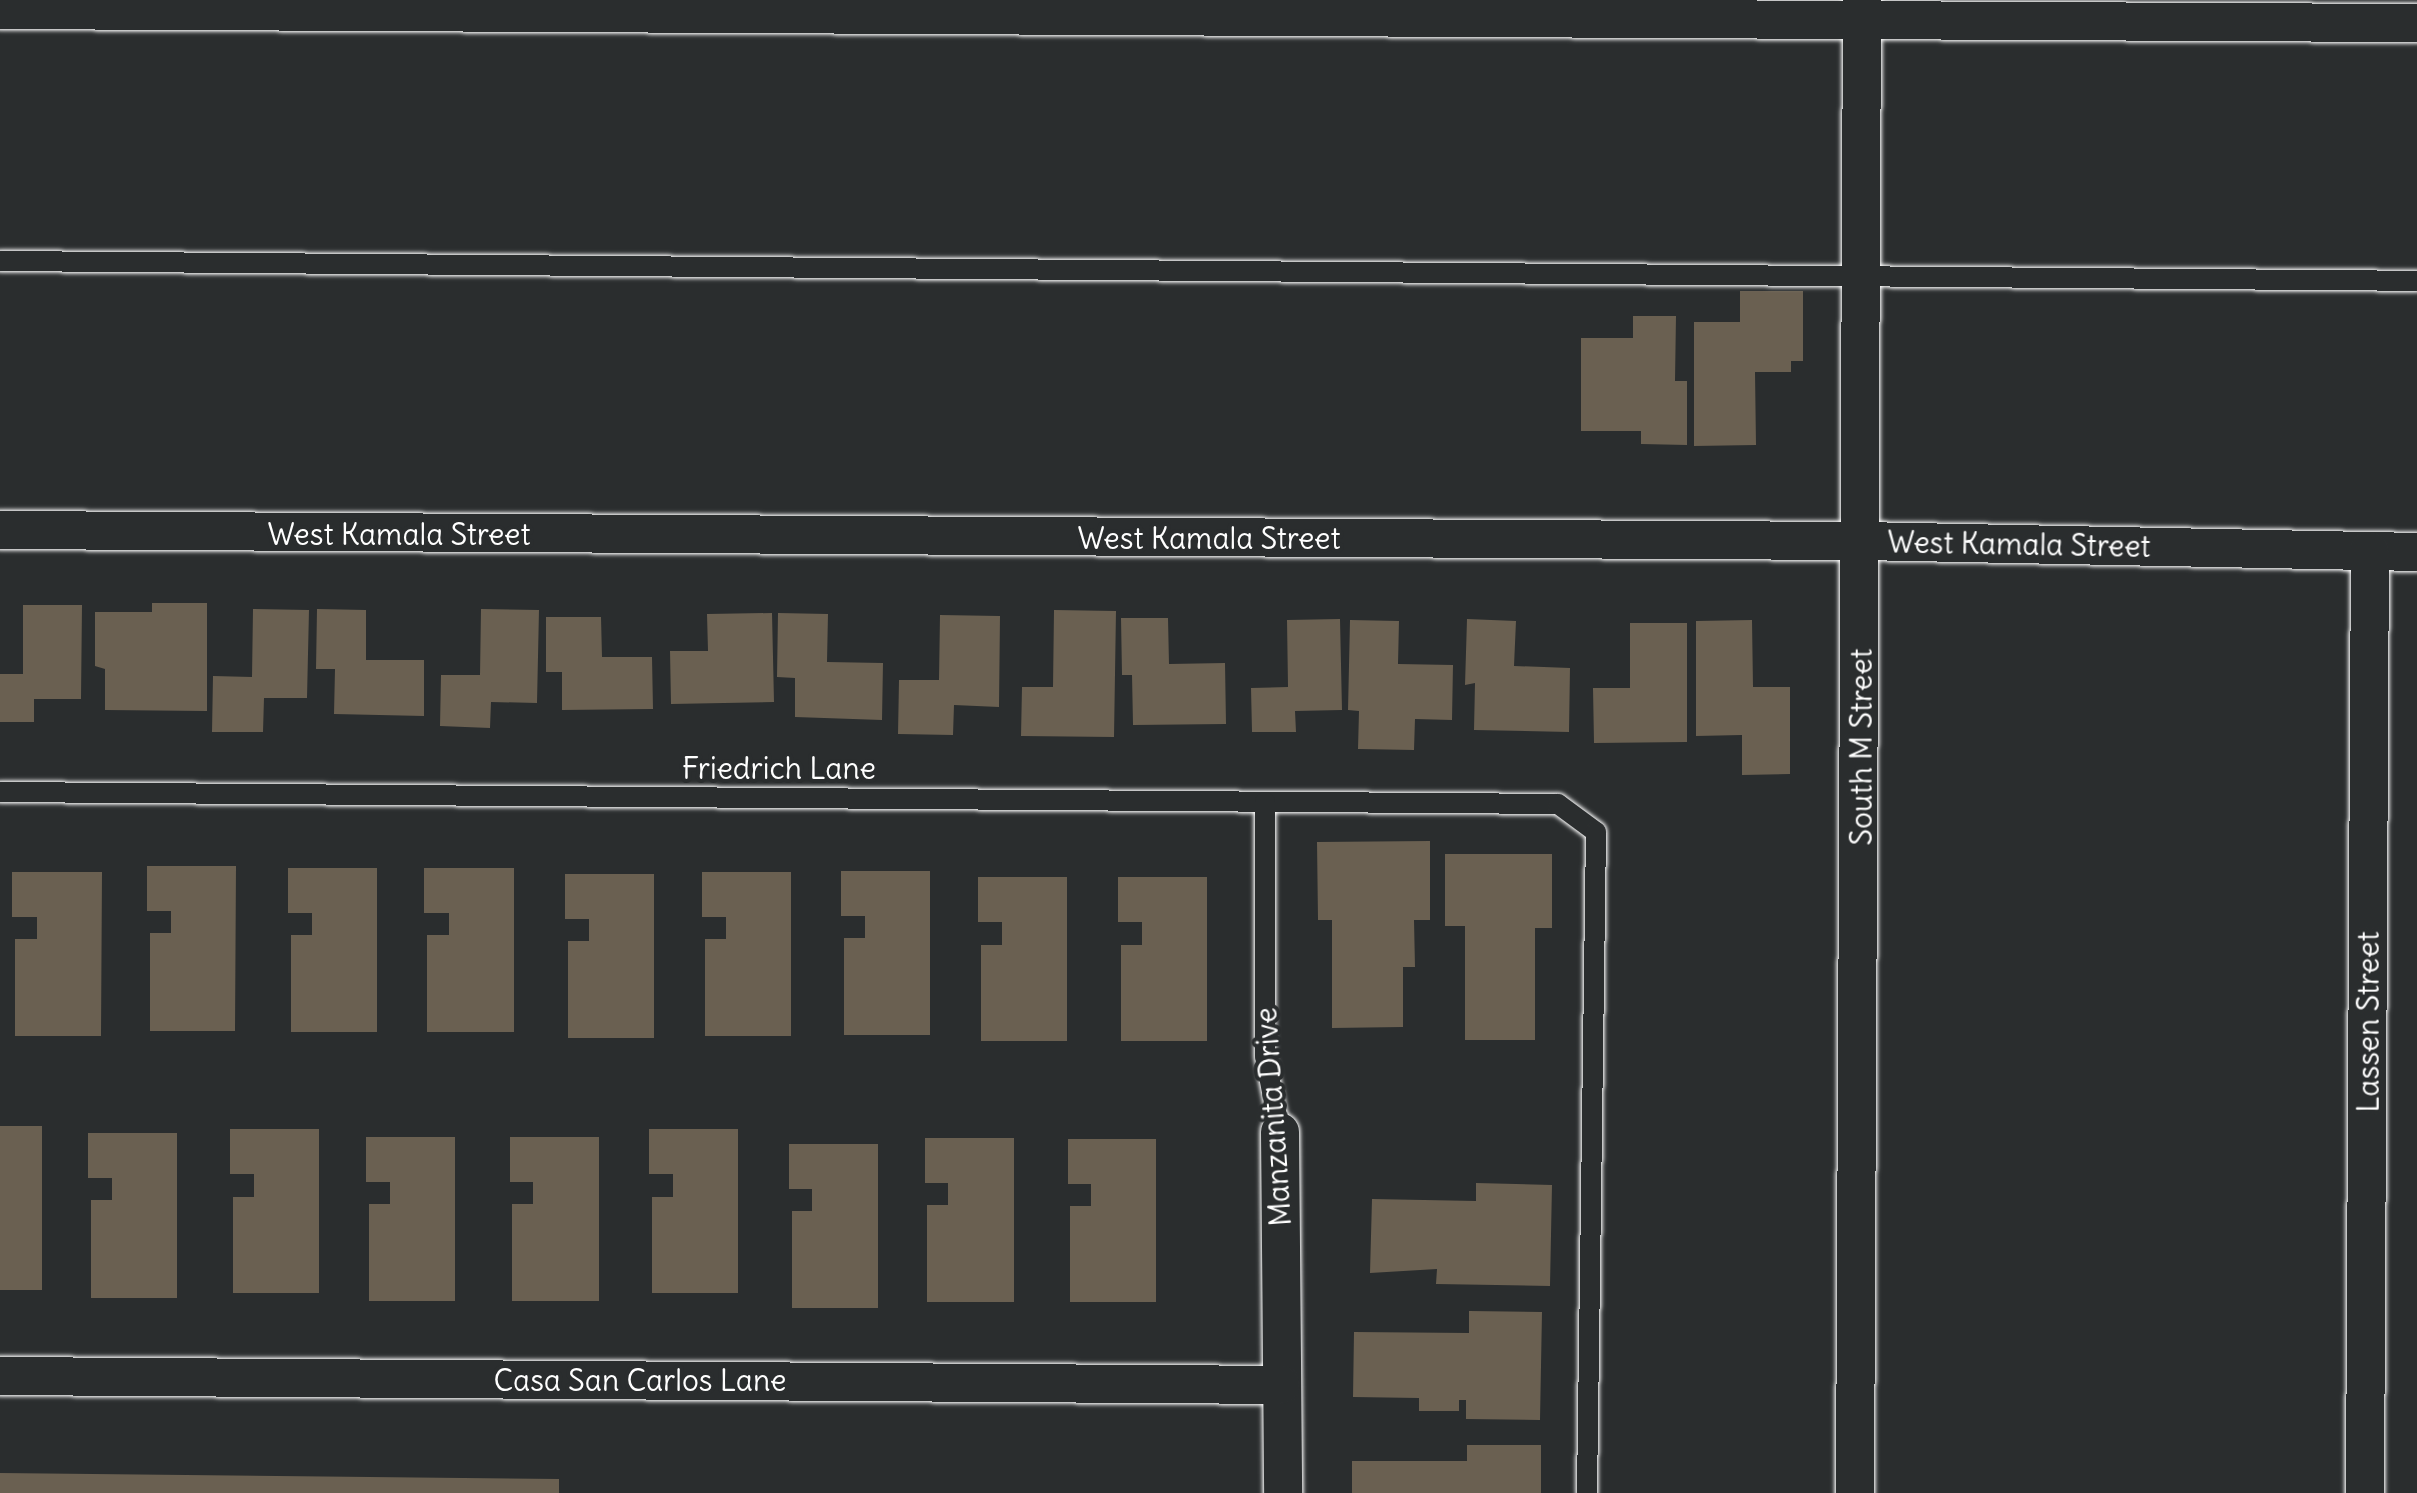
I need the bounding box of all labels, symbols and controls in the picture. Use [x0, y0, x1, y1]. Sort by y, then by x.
street label: West Kamala Street [267, 516, 531, 552]
street label: West Kamala Street [1077, 520, 1341, 556]
street label: West Kamala Street [1887, 524, 2151, 564]
street label: South M Street [1843, 648, 1879, 846]
street label: Friedrich Lane [682, 750, 876, 786]
street label: Lassen Street [2350, 931, 2386, 1113]
street label: Manzanita Drive [1247, 1006, 1299, 1228]
street label: Casa San Carlos Lane [494, 1362, 786, 1398]

